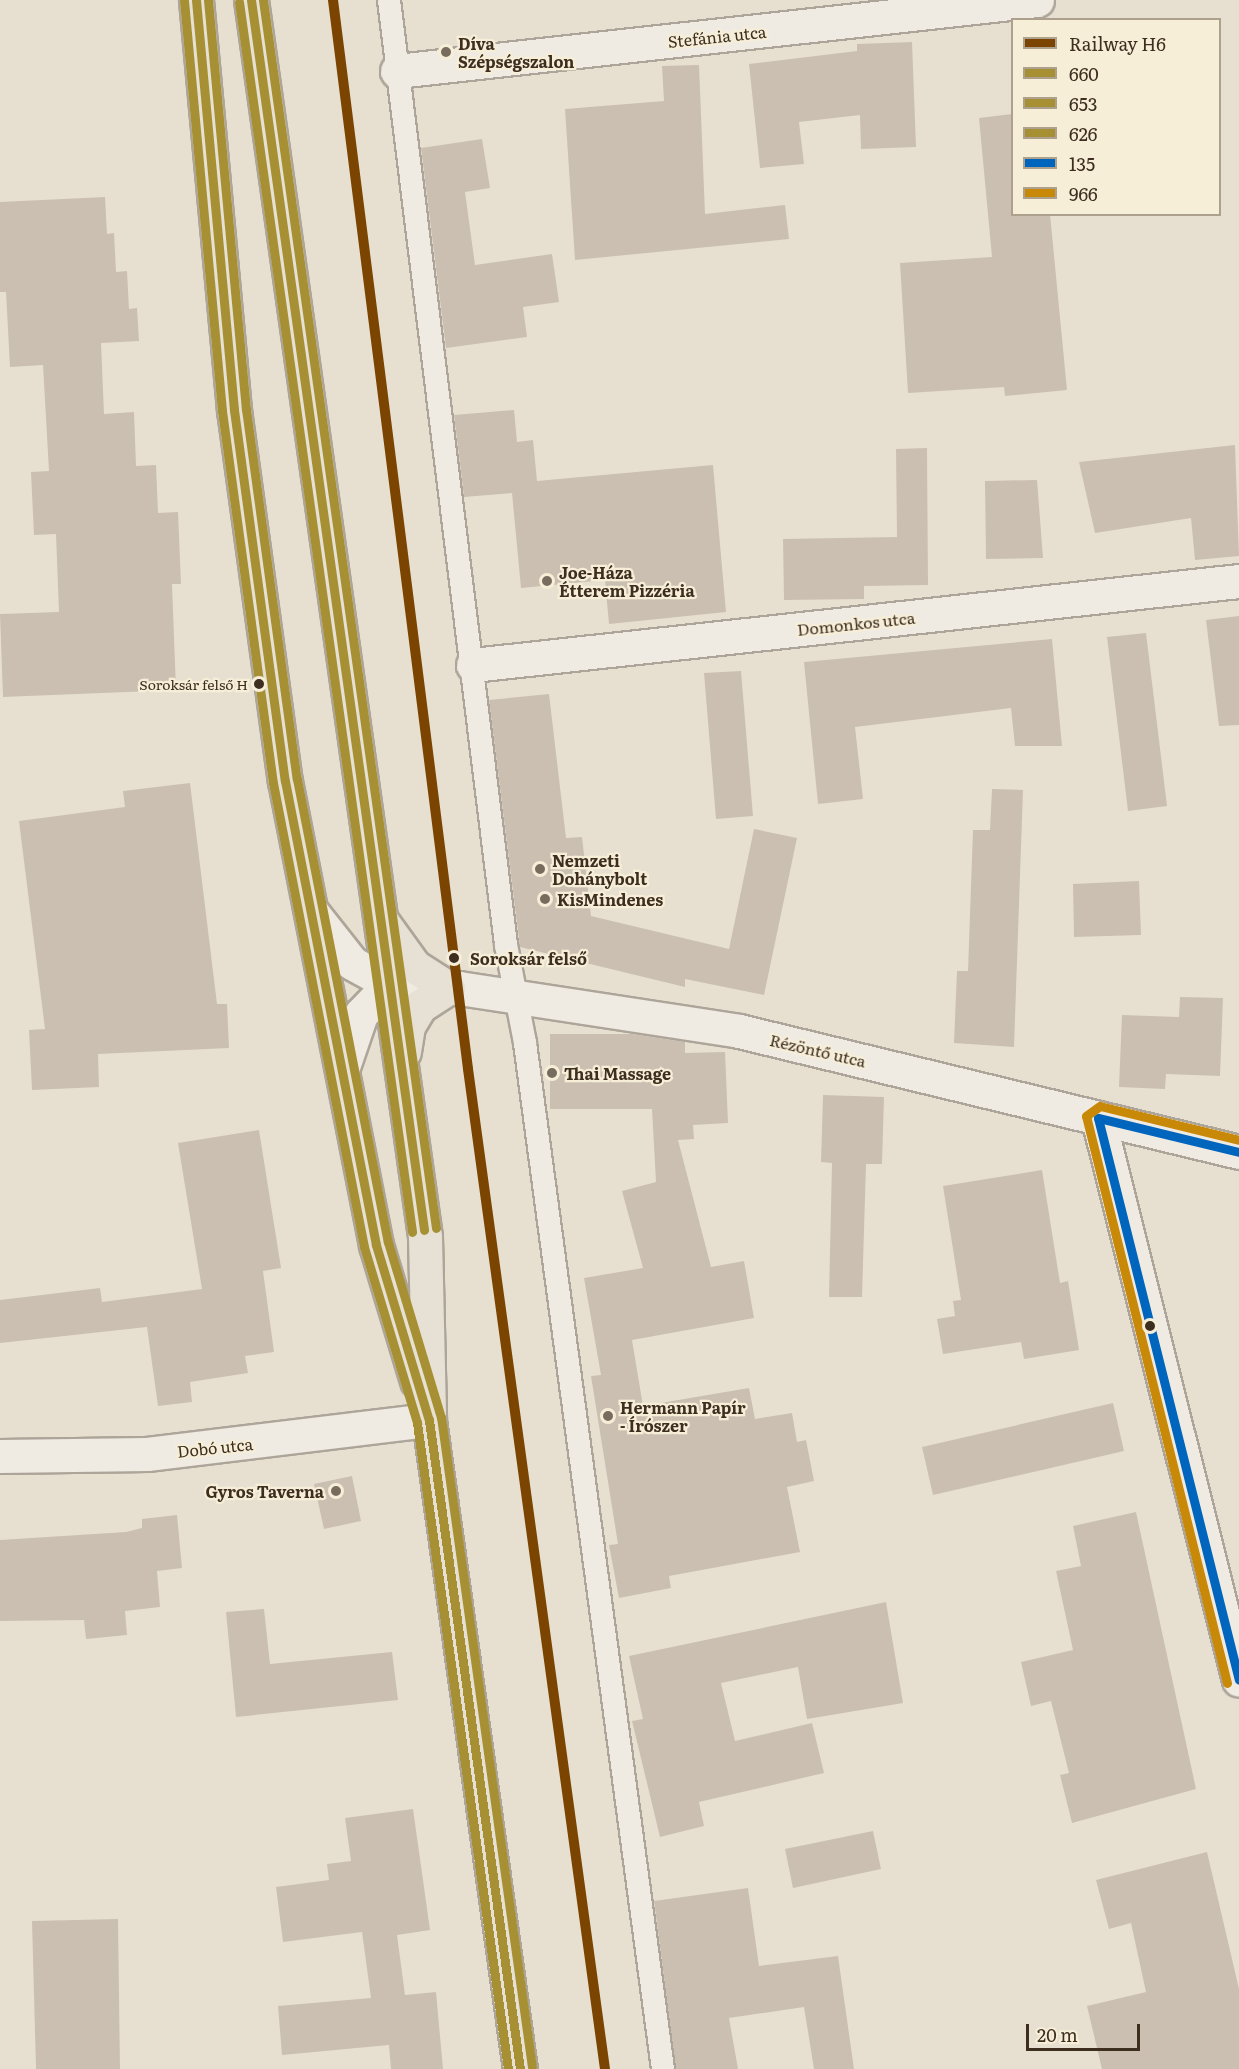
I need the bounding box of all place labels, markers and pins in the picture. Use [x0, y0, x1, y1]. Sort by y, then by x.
place label: Díva Szépségszalon [458, 33, 574, 71]
marker: Díva Szépségszalon [439, 45, 453, 59]
place label: Joe-Háza Étterem Pizzéria [559, 562, 695, 600]
marker: Joe-Háza Étterem Pizzéria [540, 574, 554, 588]
place label: Soroksár felső H [139, 676, 248, 692]
marker: Soroksár felső H [253, 678, 265, 690]
place label: Nemzeti Dohánybolt [552, 850, 647, 888]
marker: Nemzeti Dohánybolt [533, 862, 547, 876]
place label: KisMindenes [557, 889, 663, 909]
marker: KisMindenes [538, 892, 552, 906]
marker: Soroksár felső [443, 947, 465, 969]
place label: Soroksár felső [470, 948, 587, 968]
place label: Thai Massage [564, 1063, 671, 1083]
marker: Thai Massage [545, 1066, 559, 1080]
unlabelled marker [1144, 1320, 1156, 1332]
place label: Hermann Papír - Írószer [620, 1397, 746, 1435]
marker: Hermann Papír - Írószer [601, 1409, 615, 1423]
place label: Gyros Taverna [205, 1481, 324, 1501]
marker: Gyros Taverna [329, 1484, 343, 1498]

